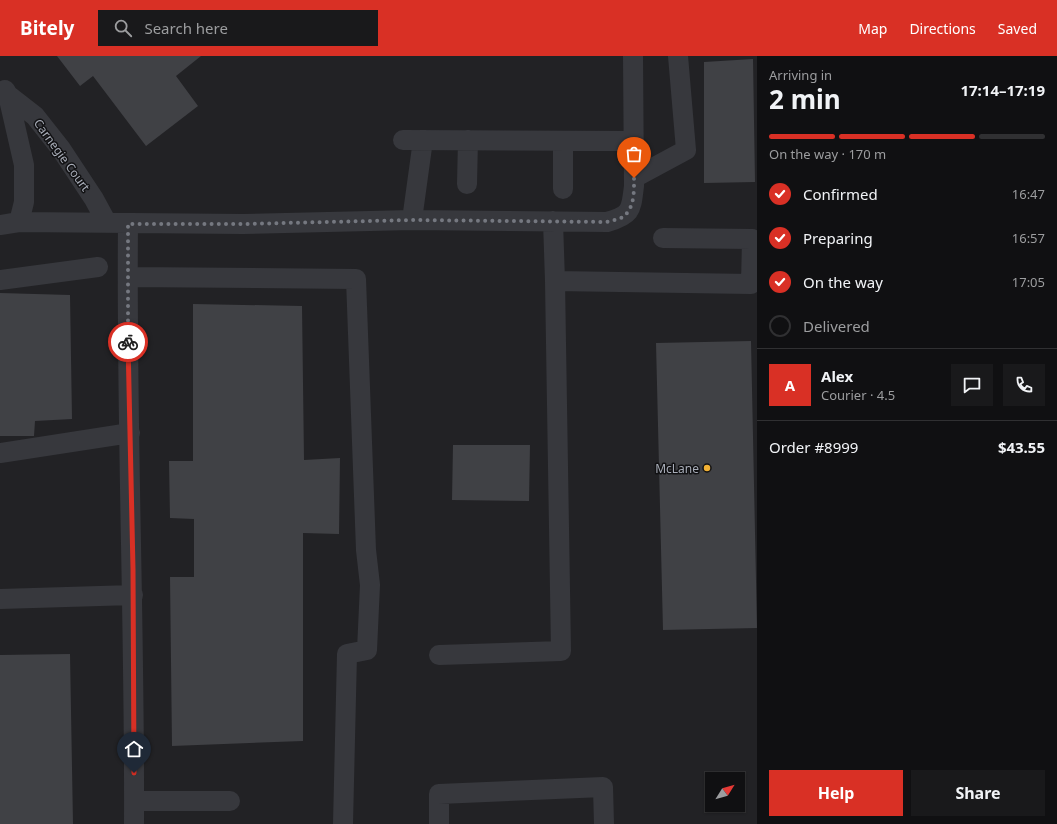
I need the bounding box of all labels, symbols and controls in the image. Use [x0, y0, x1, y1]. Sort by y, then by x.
search box [98, 10, 378, 46]
text: Bitely [20, 15, 74, 41]
icon: search [112, 17, 134, 39]
text: Search here [144, 18, 228, 38]
text: Map [858, 19, 887, 38]
text: Directions [909, 19, 976, 38]
text: Saved [998, 19, 1037, 38]
text: Arriving in [769, 66, 832, 84]
text: 17:14–17:19 [960, 80, 1045, 100]
text: 2 min [769, 81, 841, 117]
street label: Carnegie Court [30, 115, 94, 195]
pin [617, 137, 651, 178]
icon: bag [623, 143, 645, 165]
text: On the way · 170 m [769, 145, 886, 163]
icon: check [769, 183, 791, 205]
text: Confirmed [803, 184, 878, 204]
text: 16:47 [1012, 185, 1045, 203]
icon: check [769, 227, 791, 249]
text: Preparing [803, 228, 873, 248]
text: 16:57 [1012, 229, 1045, 247]
icon: check [769, 271, 791, 293]
text: On the way [803, 272, 883, 292]
text: 17:05 [1012, 273, 1045, 291]
text: Delivered [803, 316, 870, 336]
courier [108, 322, 148, 362]
icon: bike [117, 331, 139, 353]
button: chat [951, 364, 993, 406]
button: phone [1003, 364, 1045, 406]
text: Alex [821, 366, 853, 386]
text: A [785, 375, 795, 395]
text: Courier · 4.5 [821, 386, 895, 404]
text: Order #8999 [769, 437, 858, 457]
text: $43.55 [998, 437, 1045, 457]
place label: McLane [655, 460, 699, 477]
marker: McLane [702, 463, 712, 473]
pin [117, 732, 151, 773]
icon: home [123, 738, 145, 760]
button: Help [769, 770, 903, 816]
button: Share [911, 770, 1045, 816]
north arrow [705, 772, 745, 812]
map controls [705, 772, 745, 812]

